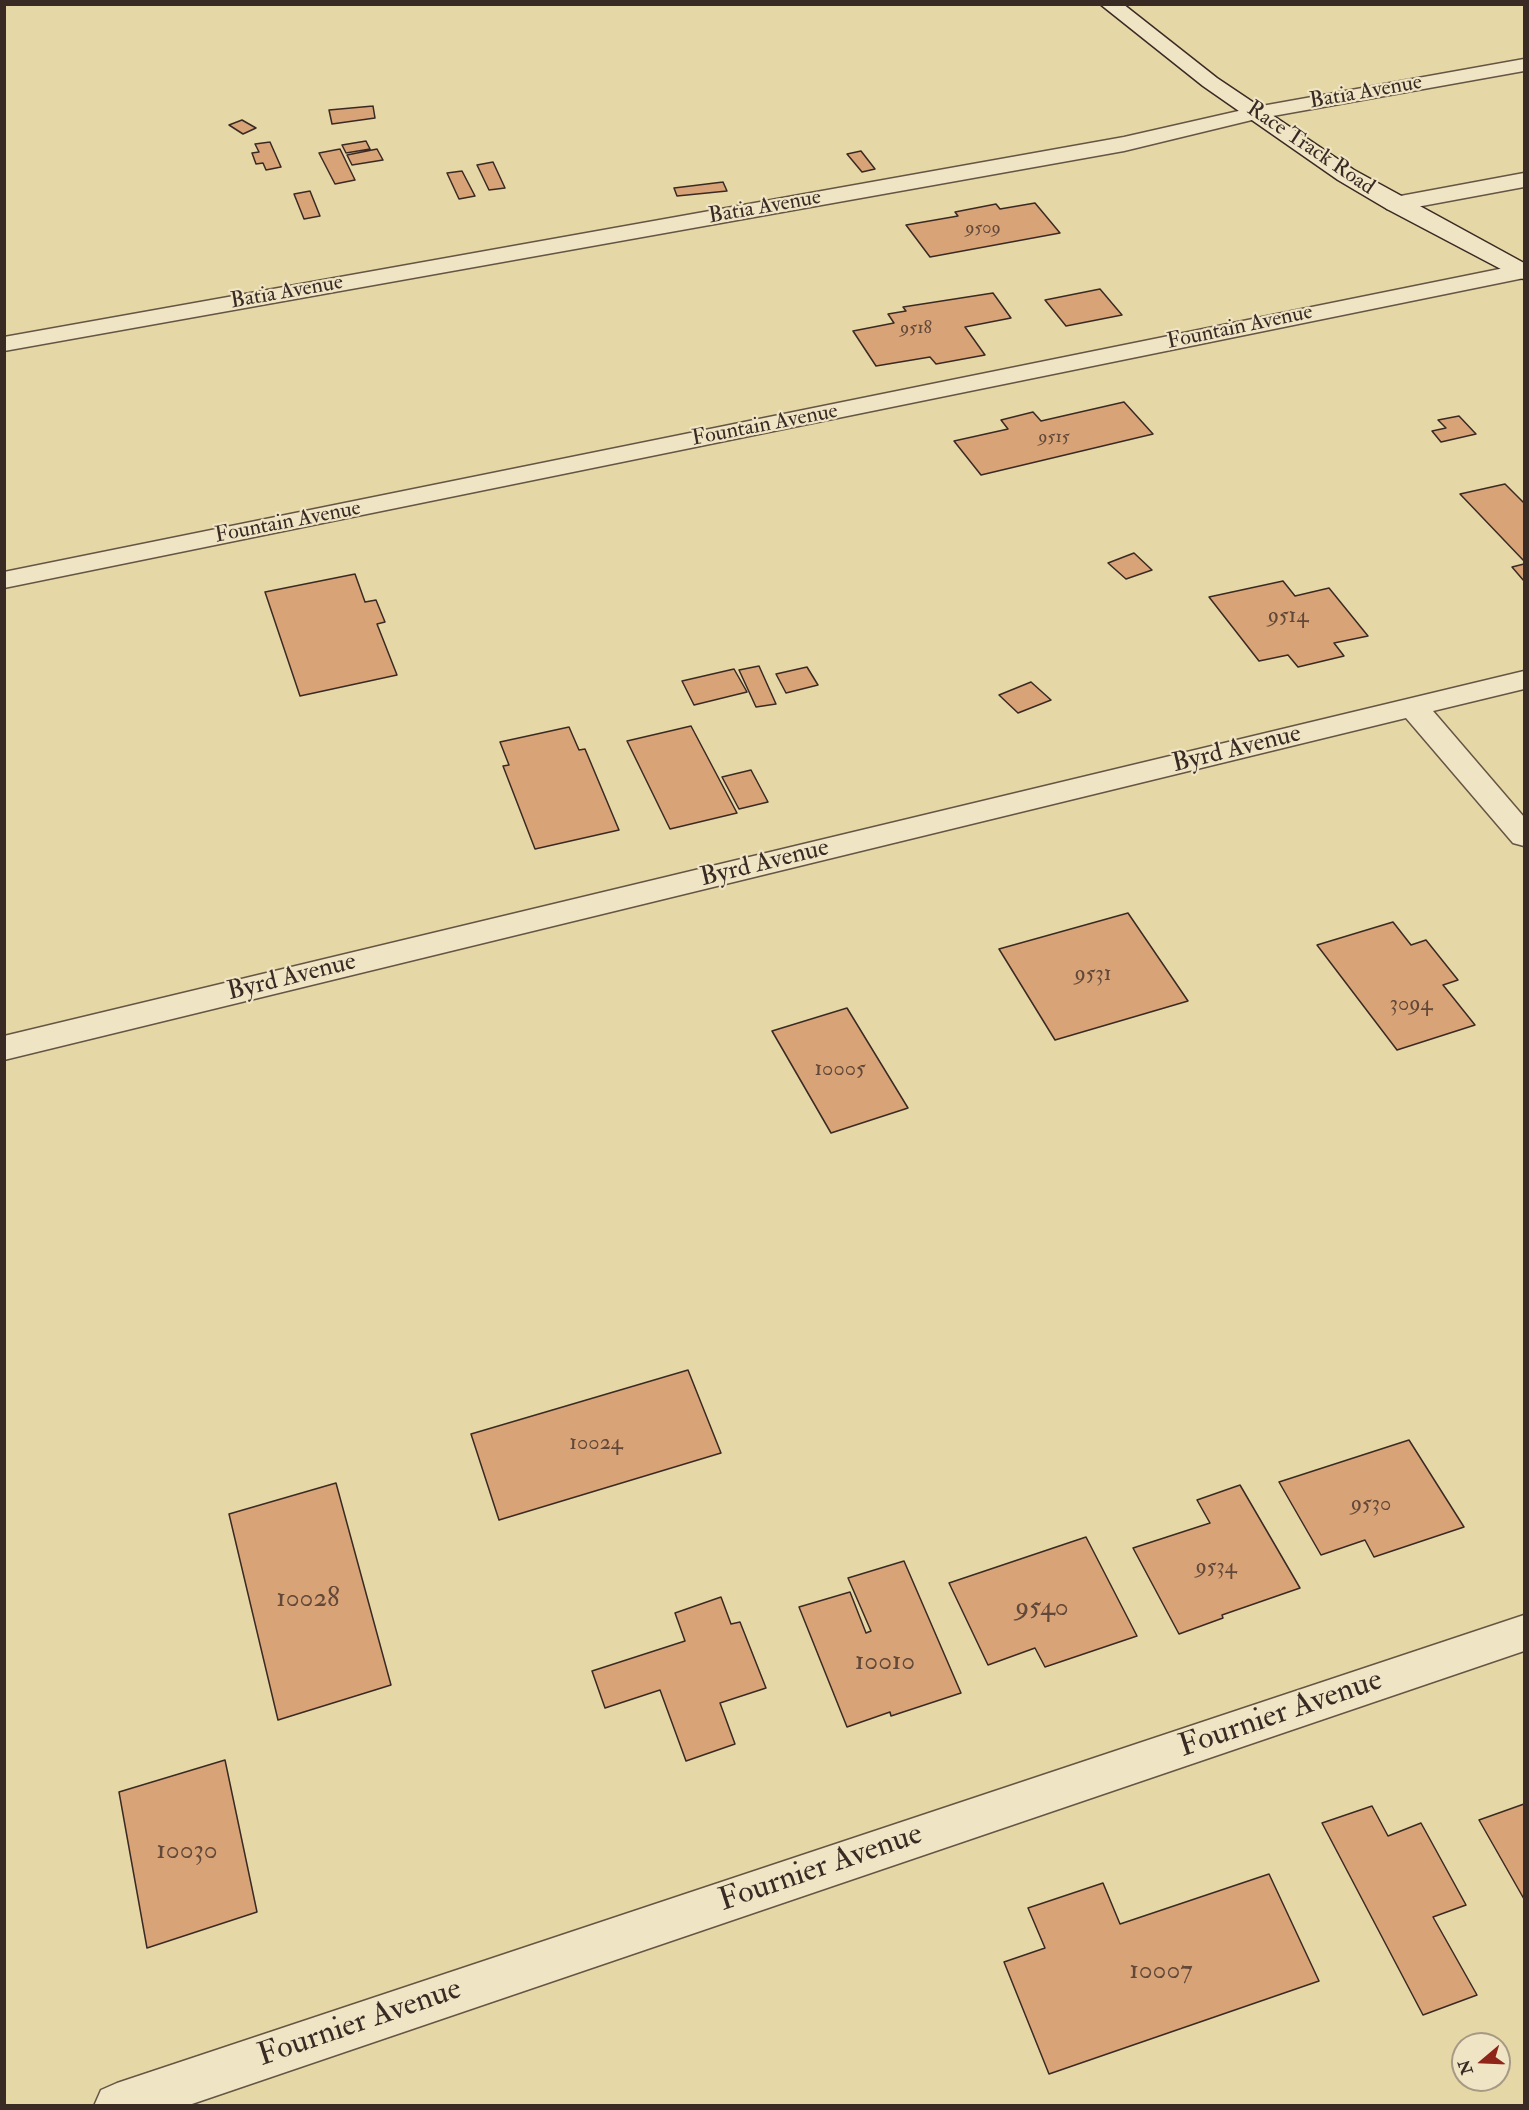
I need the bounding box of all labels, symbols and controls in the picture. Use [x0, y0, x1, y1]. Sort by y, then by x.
street label: Batia Avenue [1308, 70, 1424, 116]
street label: Race Track Road [1241, 96, 1379, 202]
street label: Batia Avenue [707, 185, 823, 231]
house number: 9509 [965, 218, 1001, 240]
street label: Batia Avenue [229, 270, 345, 316]
street label: Fountain Avenue [1165, 300, 1315, 356]
house number: 9518 [900, 318, 932, 340]
street label: Fountain Avenue [690, 399, 840, 453]
house number: 9515 [1038, 427, 1070, 449]
street label: Fountain Avenue [213, 496, 363, 550]
house number: 9514 [1268, 604, 1308, 630]
street label: Byrd Avenue [1169, 719, 1305, 781]
street label: Byrd Avenue [697, 833, 833, 895]
street label: Byrd Avenue [224, 947, 360, 1009]
house number: 9531 [1074, 962, 1112, 988]
house number: 3094 [1390, 992, 1432, 1018]
house number: 10005 [814, 1057, 866, 1083]
house number: 10024 [569, 1431, 623, 1457]
house number: 9530 [1351, 1492, 1391, 1518]
house number: 9534 [1195, 1555, 1237, 1581]
house number: 10028 [276, 1584, 340, 1616]
house number: 9540 [1015, 1593, 1069, 1625]
house number: 10010 [855, 1647, 915, 1679]
street label: Fournier Avenue [1174, 1662, 1388, 1768]
street label: Fournier Avenue [714, 1816, 928, 1922]
house number: 10030 [156, 1836, 218, 1868]
house number: 10007 [1129, 1956, 1193, 1988]
street label: Fournier Avenue [253, 1971, 467, 2077]
north arrow [1451, 2032, 1511, 2092]
text: N [1454, 2057, 1478, 2077]

